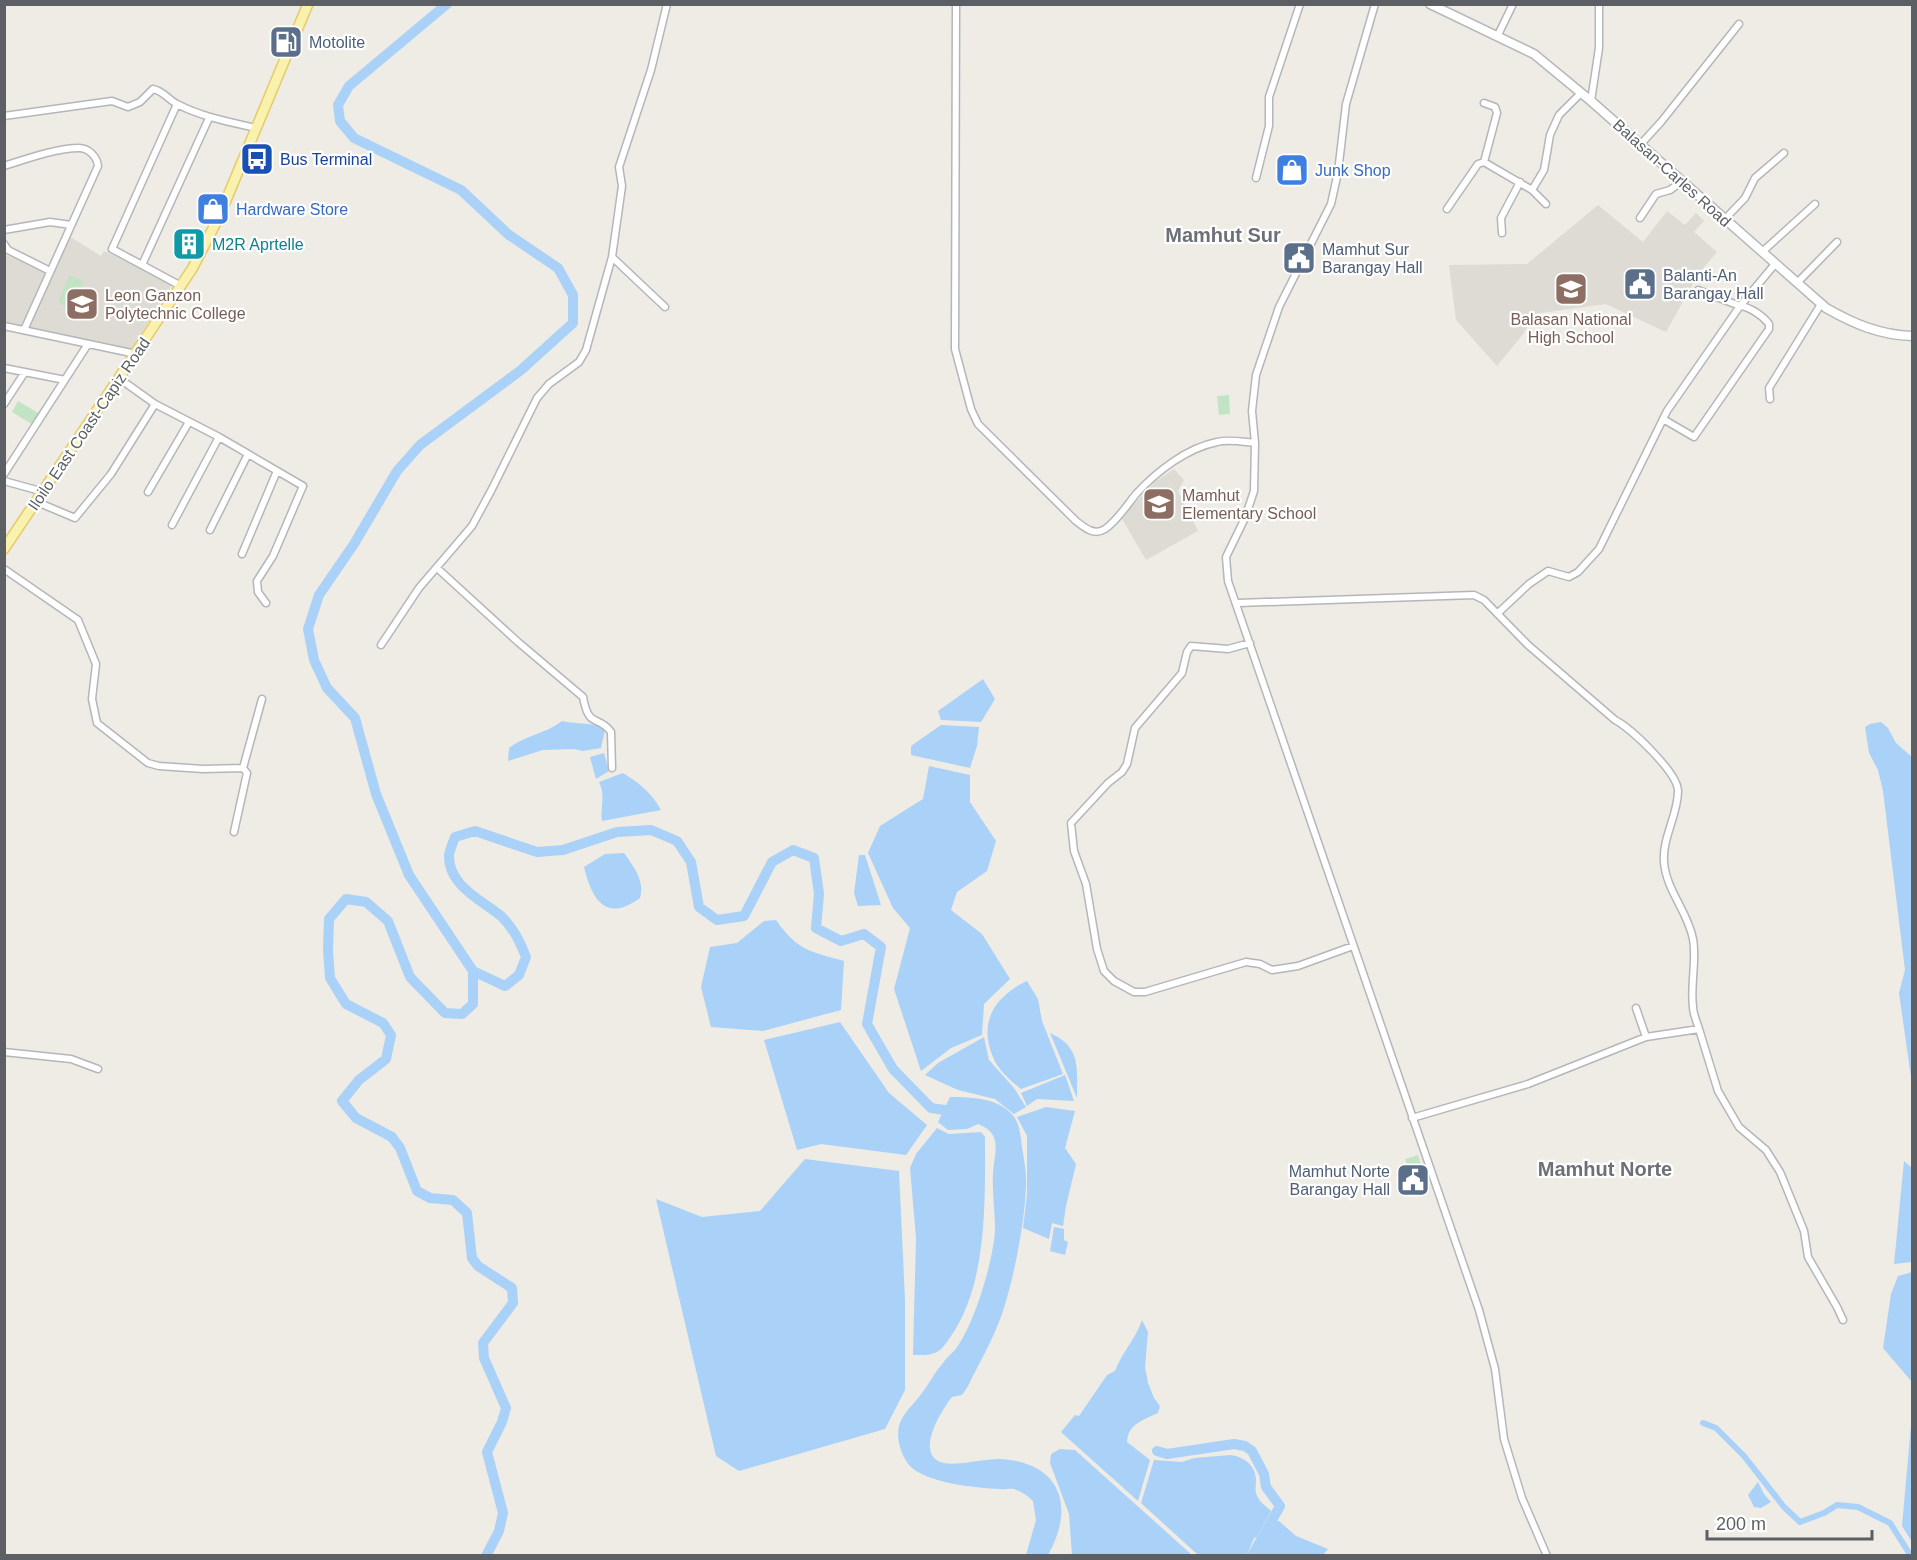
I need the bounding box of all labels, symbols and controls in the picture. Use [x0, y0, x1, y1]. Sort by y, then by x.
fuel station icon: Motolite [268, 24, 304, 60]
place label: Motolite [309, 34, 365, 51]
street label: Balasan-Carles Road [1610, 116, 1734, 230]
bus stop icon: Bus Terminal [239, 141, 275, 177]
place label: Bus Terminal [280, 151, 372, 168]
shop icon: Junk Shop [1274, 152, 1310, 188]
place label: Junk Shop [1315, 162, 1391, 179]
shop icon: Hardware Store [195, 191, 231, 227]
place label: Hardware Store [236, 201, 348, 218]
district label: Mamhut Sur [1165, 224, 1281, 246]
building icon: M2R Aprtelle [171, 226, 207, 262]
place label: M2R Aprtelle [212, 236, 304, 253]
public building icon: Mamhut Sur Barangay Hall [1281, 240, 1317, 276]
place label: Mamhut Sur Barangay Hall [1322, 241, 1423, 276]
public building icon: Balanti-An Barangay Hall [1622, 266, 1658, 302]
place label: Balanti-An Barangay Hall [1663, 267, 1764, 302]
school or university icon: Balasan National High School [1553, 271, 1589, 307]
school or university icon: Leon Ganzon Polytechnic College [64, 286, 100, 322]
place label: Leon Ganzon Polytechnic College [105, 287, 246, 322]
place label: Balasan National High School [1511, 311, 1631, 346]
street label: Iloilo East Coast-Capiz Road [25, 334, 153, 514]
school or university icon: Mamhut Elementary School [1141, 486, 1177, 522]
place label: Mamhut Elementary School [1182, 487, 1316, 522]
district label: Mamhut Norte [1538, 1158, 1672, 1180]
public building icon: Mamhut Norte Barangay Hall [1395, 1162, 1431, 1198]
place label: Mamhut Norte Barangay Hall [1289, 1163, 1390, 1198]
scale bar [1707, 1503, 1872, 1541]
text: 200 m [1716, 1514, 1766, 1534]

